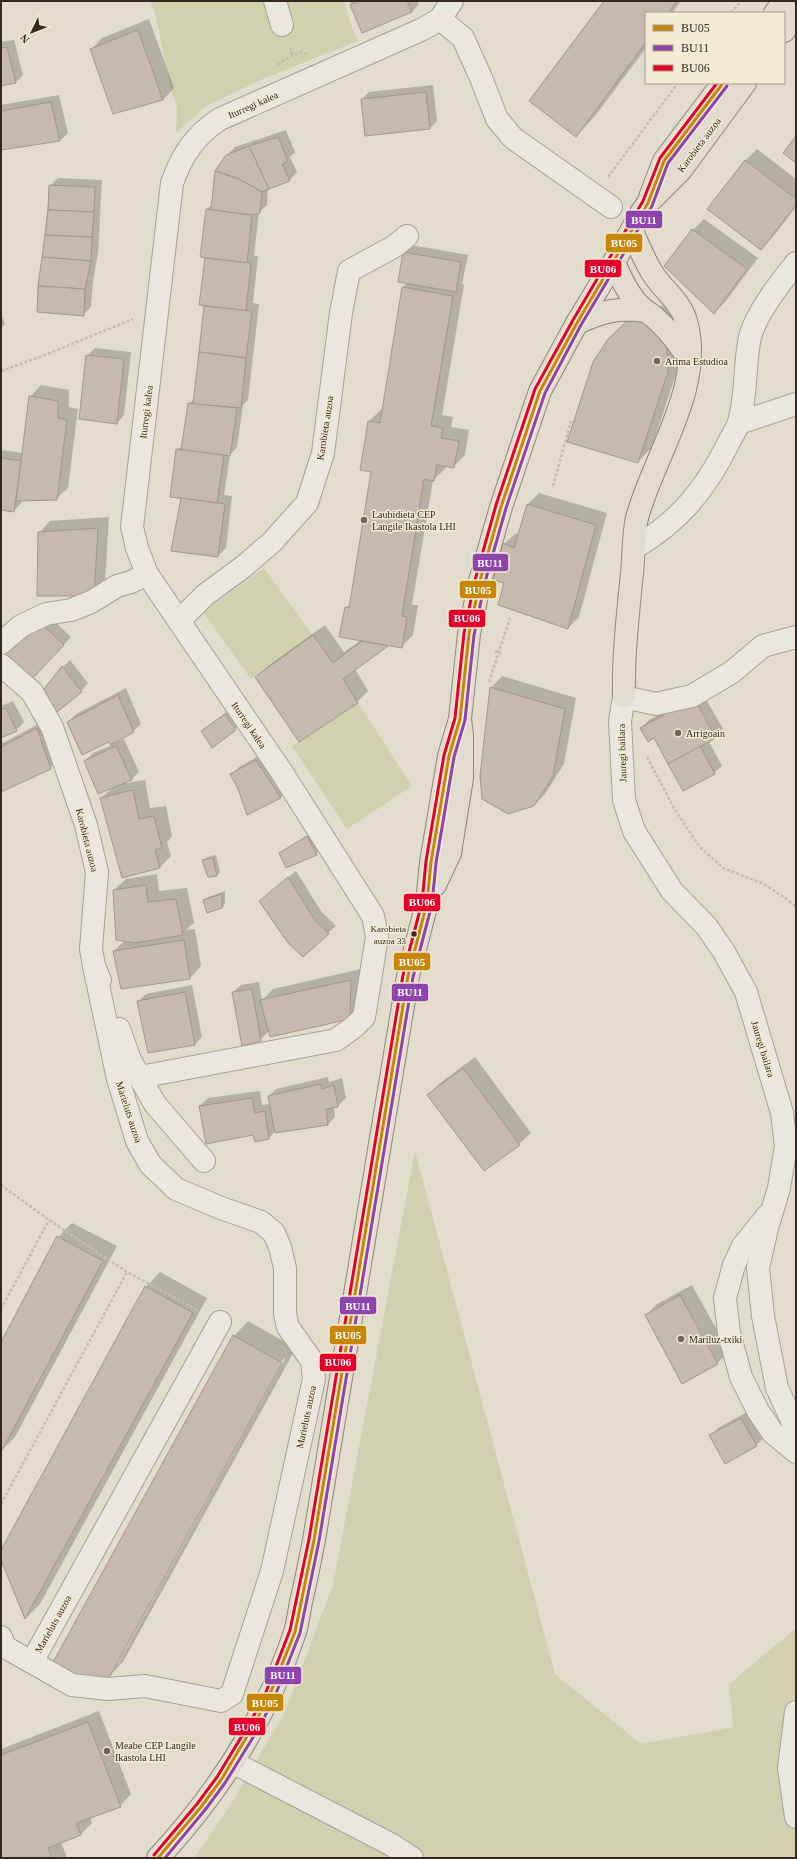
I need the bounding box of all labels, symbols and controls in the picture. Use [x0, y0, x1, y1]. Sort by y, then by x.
north arrow [12, 12, 52, 52]
legend [645, 12, 785, 84]
text: BU05 [681, 21, 710, 35]
text: N [18, 32, 32, 46]
text: BU11 [681, 41, 709, 55]
text: BU06 [681, 61, 710, 75]
street label: Iturregi kalea [226, 89, 280, 121]
street label: Karobieta auzoa [675, 115, 723, 174]
line badge: BU11 [625, 210, 663, 229]
text: BU11 [631, 214, 657, 226]
line badge: BU05 [605, 233, 643, 253]
text: BU05 [611, 237, 638, 249]
line badge: BU06 [584, 259, 622, 278]
text: BU06 [590, 263, 617, 275]
marker: Arima Estudioa [652, 356, 662, 366]
place label: Arima Estudioa [665, 356, 729, 367]
street label: Iturregi kalea [137, 384, 155, 439]
street label: Karobieta auzoa [314, 394, 336, 461]
place label: Laubidieta CEP Langile Ikastola LHI [372, 509, 456, 532]
marker: Laubidieta CEP Langile Ikastola LHI [359, 515, 369, 525]
line badge: BU11 [472, 553, 509, 572]
text: BU11 [477, 557, 503, 569]
line badge: BU05 [459, 580, 497, 599]
text: BU05 [465, 584, 492, 596]
line badge: BU06 [448, 609, 486, 628]
text: BU06 [454, 612, 481, 624]
street label: Iturregi kalea [229, 700, 269, 751]
street label: Jauregi bailara [615, 723, 629, 782]
marker: Arrigoain [673, 728, 683, 738]
place label: Arrigoain [686, 728, 725, 739]
street label: Karobieta auzoa [74, 807, 100, 874]
line badge: BU06 [403, 893, 441, 912]
text: BU06 [409, 896, 436, 908]
place label: Karobieta auzoa 33 [371, 924, 406, 946]
marker: Karobieta auzoa 33 [409, 929, 419, 939]
line badge: BU05 [393, 952, 431, 971]
text: BU05 [399, 956, 426, 968]
line badge: BU11 [391, 983, 429, 1002]
text: BU11 [397, 986, 423, 998]
street label: Jauregi bailara [749, 1019, 777, 1079]
street label: Marieluts auzoa [114, 1080, 144, 1145]
line badge: BU11 [339, 1296, 377, 1315]
text: BU11 [345, 1300, 371, 1312]
line badge: BU05 [329, 1325, 367, 1345]
text: BU05 [335, 1329, 362, 1341]
marker: Mariluz-txiki [676, 1334, 686, 1344]
place label: Mariluz-txiki [689, 1334, 743, 1345]
line badge: BU06 [319, 1353, 357, 1372]
text: BU06 [325, 1356, 352, 1368]
street label: Marieluts auzoa [294, 1384, 318, 1450]
street label: Marieluts auzoa [33, 1593, 74, 1655]
line badge: BU11 [264, 1666, 302, 1685]
text: BU11 [270, 1669, 296, 1681]
line badge: BU05 [246, 1693, 284, 1712]
text: BU05 [252, 1697, 279, 1709]
line badge: BU06 [228, 1717, 266, 1736]
text: BU06 [234, 1721, 261, 1733]
place label: Meabe CEP Langile Ikastola LHI [115, 1740, 196, 1763]
marker: Meabe CEP Langile Ikastola LHI [102, 1746, 112, 1756]

